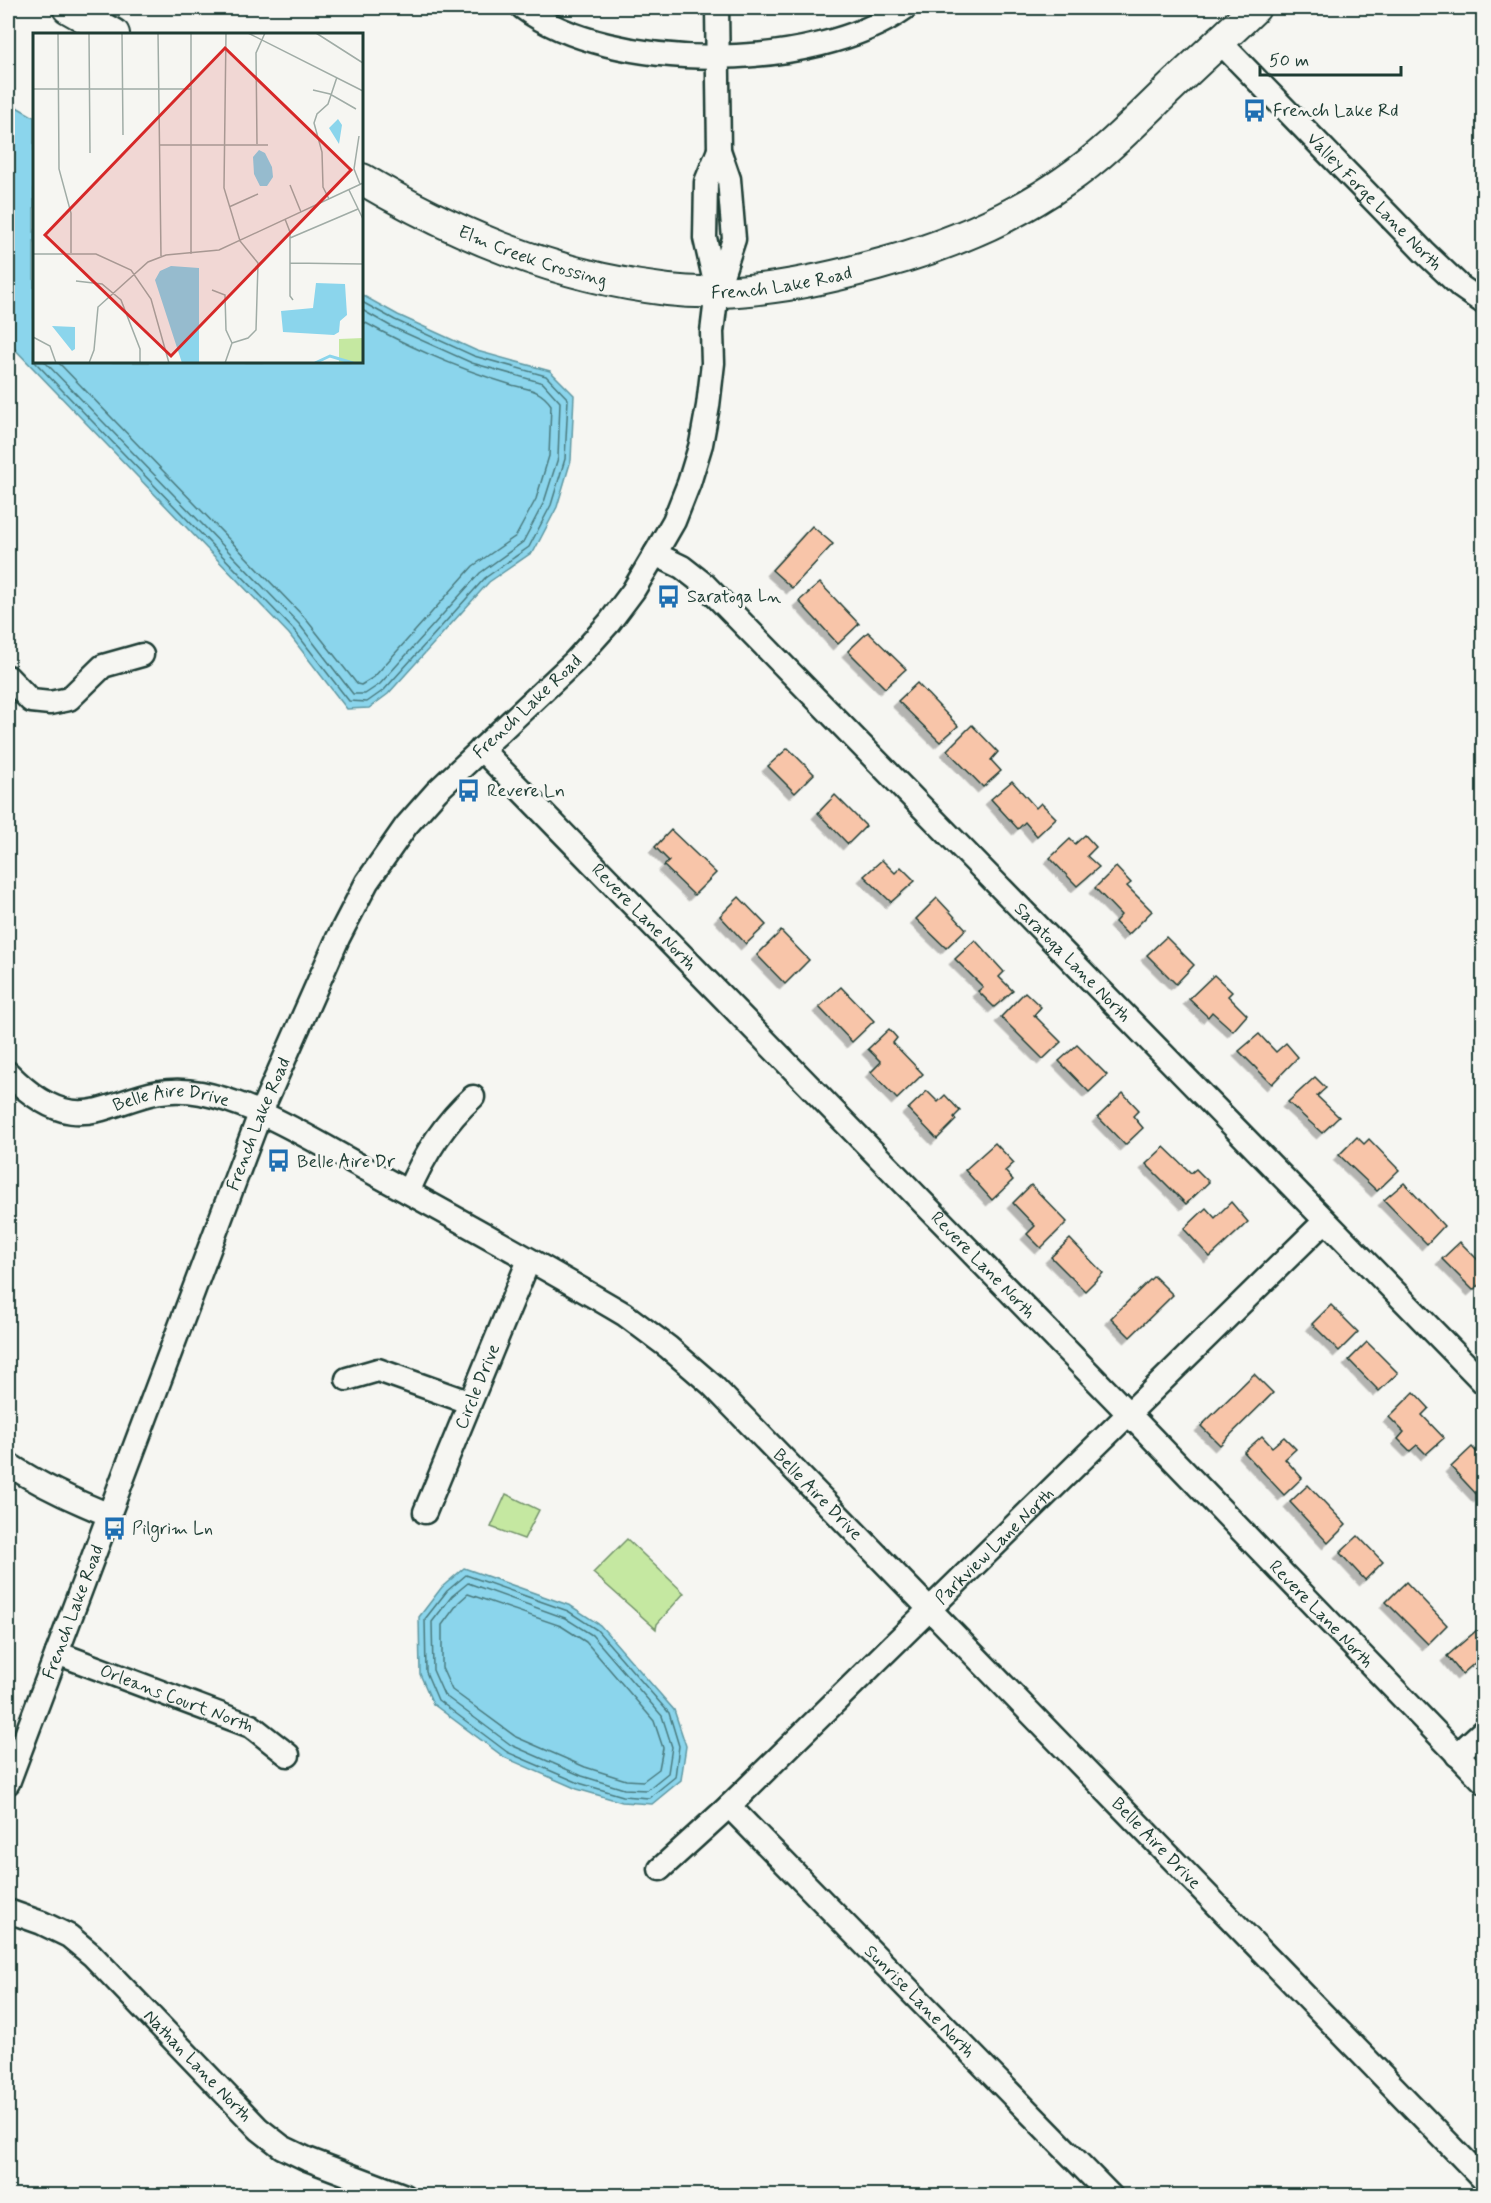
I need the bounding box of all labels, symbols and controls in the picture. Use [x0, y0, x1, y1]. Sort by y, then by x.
inset map [33, 33, 363, 363]
scale bar [1260, 39, 1401, 77]
text: 50 m [1269, 49, 1309, 73]
bus stop icon: French Lake Rd [1242, 97, 1268, 123]
place label: French Lake Rd [1273, 99, 1398, 123]
street label: Valley Forge Lane North [1301, 127, 1447, 276]
street label: Elm Creek Crossing [454, 220, 609, 292]
street label: French Lake Road [711, 261, 854, 305]
bus stop icon: Saratoga Ln [656, 583, 682, 609]
place label: Saratoga Ln [687, 585, 781, 609]
street label: French Lake Road [468, 650, 588, 764]
bus stop icon: Revere Ln [456, 777, 482, 803]
place label: Revere Ln [487, 779, 565, 803]
street label: Revere Lane North [586, 858, 701, 976]
street label: Saratoga Lane North [1008, 898, 1136, 1028]
street label: French Lake Road [221, 1054, 297, 1194]
street label: Belle Aire Drive [110, 1080, 233, 1118]
bus stop icon: Belle Aire Dr [266, 1148, 292, 1174]
place label: Belle Aire Dr [297, 1150, 396, 1174]
street label: Revere Lane North [925, 1206, 1041, 1324]
street label: Circle Drive [449, 1340, 506, 1433]
street label: Belle Aire Drive [767, 1444, 868, 1546]
street label: Parkview Lane North [930, 1483, 1060, 1610]
bus stop icon: Pilgrim Ln [101, 1515, 127, 1541]
place label: Pilgrim Ln [132, 1517, 213, 1542]
street label: French Lake Road [37, 1542, 110, 1683]
street label: Revere Lane North [1263, 1555, 1379, 1674]
street label: Orleans Court North [96, 1659, 257, 1739]
street label: Belle Aire Drive [1106, 1792, 1206, 1895]
street label: Sunrise Lane North [859, 1940, 980, 2063]
street label: Nathan Lane North [138, 2005, 257, 2128]

